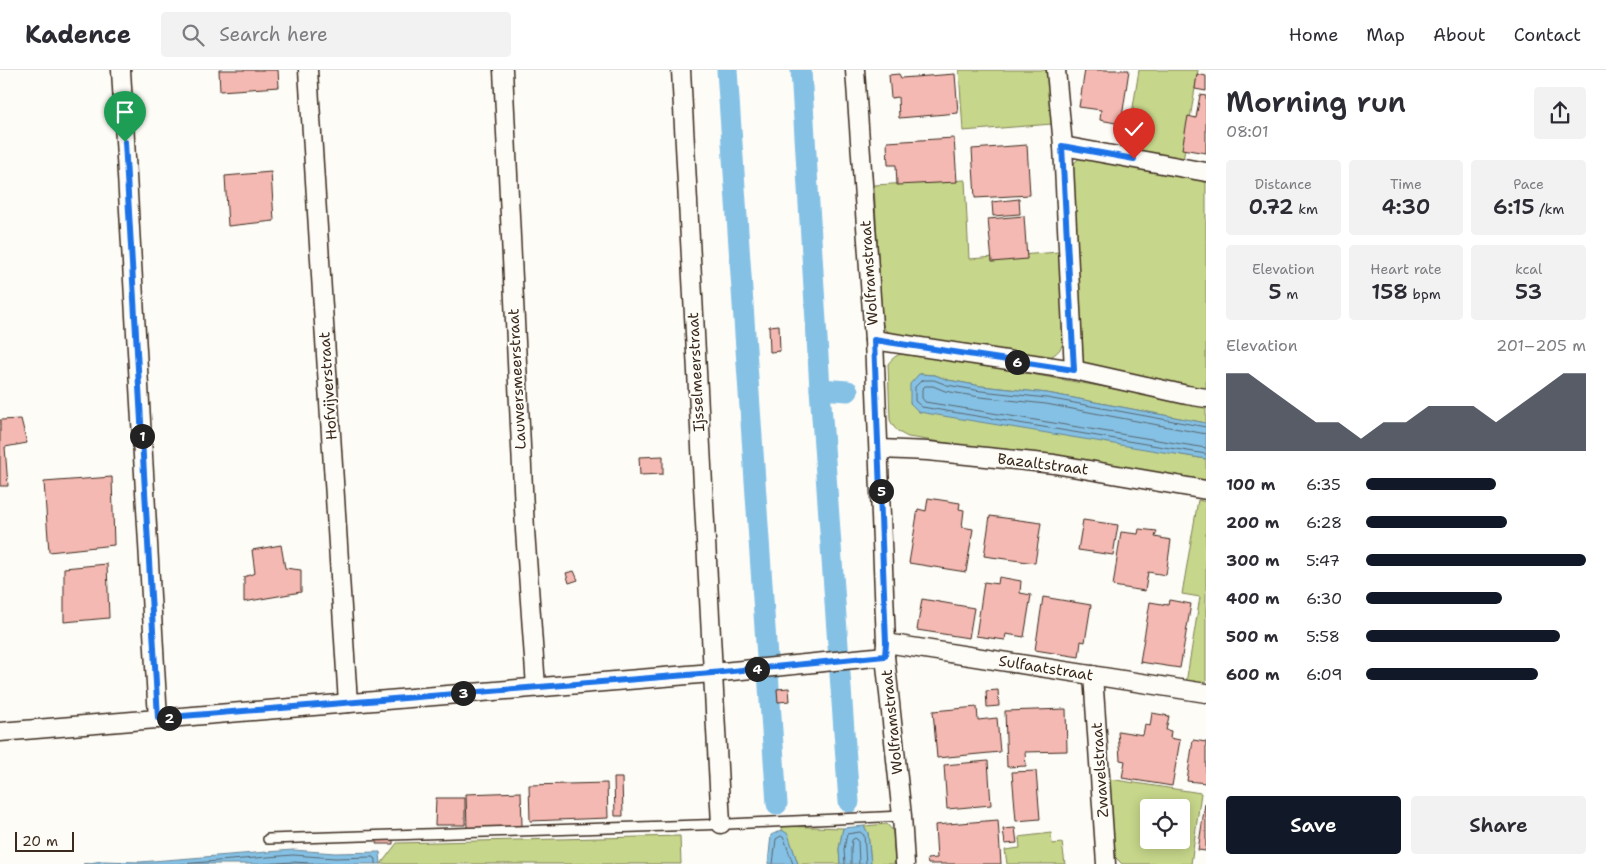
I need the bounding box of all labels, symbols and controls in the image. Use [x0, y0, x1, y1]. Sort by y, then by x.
search box [161, 12, 511, 57]
text: Kadence [25, 19, 131, 51]
icon: search [179, 21, 207, 49]
text: Search here [219, 22, 328, 47]
text: Home [1289, 23, 1338, 47]
text: Map [1366, 23, 1405, 47]
text: About [1433, 23, 1486, 47]
text: Contact [1514, 23, 1581, 47]
text: Morning run [1226, 83, 1406, 121]
button: share [1534, 87, 1586, 139]
pin [104, 91, 146, 142]
icon: arrive [111, 98, 139, 126]
pin [1113, 108, 1155, 159]
icon: check [1120, 115, 1148, 143]
text: 08:01 [1226, 121, 1269, 142]
text: Distance [1255, 175, 1312, 193]
text: Time [1390, 175, 1422, 193]
text: Pace [1513, 175, 1544, 193]
text: 0.72 [1249, 193, 1293, 221]
text: 4:30 [1382, 193, 1430, 221]
text: 6:15 [1493, 193, 1534, 221]
text: km [1293, 200, 1318, 218]
text: /km [1534, 200, 1564, 218]
street label: Wolframstraat [855, 220, 883, 326]
text: Elevation [1252, 260, 1315, 278]
text: Heart rate [1370, 260, 1442, 278]
text: kcal [1515, 260, 1542, 278]
text: 5 [1268, 278, 1281, 306]
text: 158 [1371, 278, 1408, 306]
text: 53 [1515, 278, 1542, 306]
text: m [1281, 285, 1298, 303]
text: bpm [1408, 285, 1441, 303]
street label: Lauwersmeerstraat [503, 308, 531, 450]
street label: Ijsselmeerstraat [683, 312, 709, 432]
street label: Hofvijverstraat [314, 331, 342, 441]
text: Elevation [1226, 335, 1298, 356]
text: 201–205 m [1496, 335, 1586, 356]
pin: 6 [1004, 350, 1030, 374]
text: 6 [1013, 353, 1022, 371]
pin: 1 [130, 424, 154, 448]
text: 1 [139, 427, 146, 445]
street label: Bazaltstraat [996, 449, 1090, 479]
text: 100 m [1226, 474, 1275, 495]
text: 6:35 [1306, 474, 1341, 495]
pin: 5 [868, 478, 894, 504]
text: 5 [877, 482, 886, 500]
text: 200 m [1226, 512, 1279, 533]
text: 6:28 [1306, 512, 1342, 533]
text: 300 m [1226, 550, 1280, 571]
text: 5:47 [1306, 550, 1340, 571]
text: 400 m [1226, 588, 1280, 609]
text: 6:30 [1306, 588, 1342, 609]
text: 500 m [1226, 626, 1278, 647]
text: 5:58 [1306, 626, 1340, 647]
street label: Sulfaatstraat [997, 651, 1095, 685]
pin: 4 [744, 656, 770, 682]
text: 4 [753, 660, 762, 678]
text: 600 m [1226, 664, 1280, 685]
text: 6:09 [1306, 664, 1342, 685]
street label: Wolframstraat [877, 669, 907, 775]
pin: 3 [450, 680, 476, 706]
text: 3 [459, 684, 468, 702]
pin: 2 [156, 706, 182, 730]
text: 2 [165, 709, 174, 727]
street label: Zwavelstraat [1087, 722, 1113, 818]
button: Save [1226, 796, 1401, 854]
button: Share [1411, 796, 1586, 854]
map controls [1140, 799, 1190, 849]
button: locate [1140, 799, 1190, 849]
scale bar [15, 829, 74, 852]
text: 20 m [22, 832, 58, 850]

